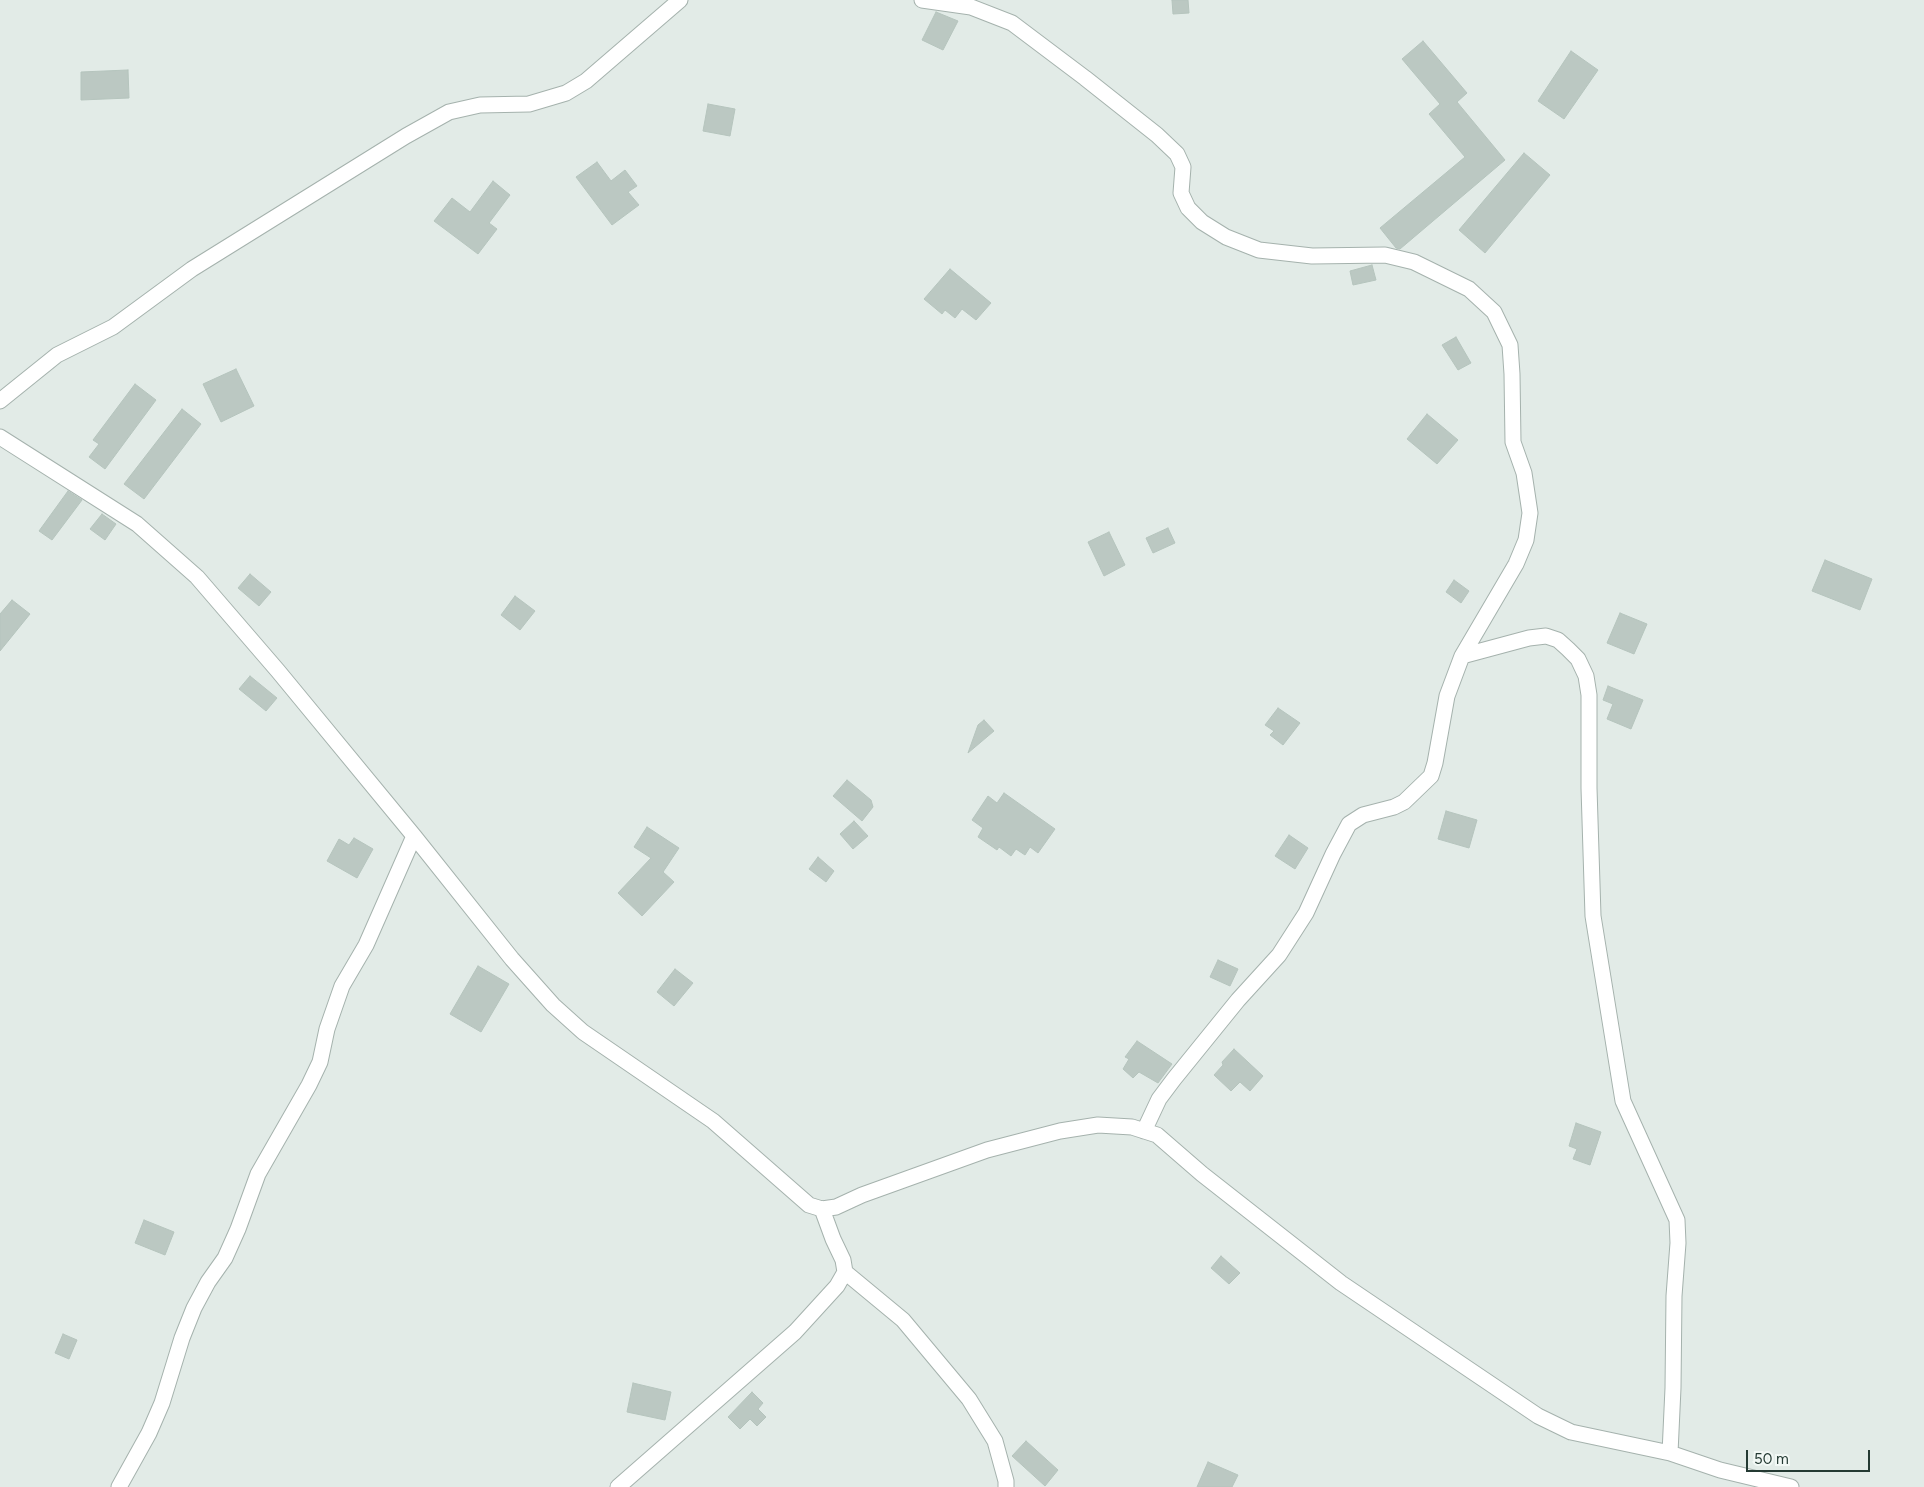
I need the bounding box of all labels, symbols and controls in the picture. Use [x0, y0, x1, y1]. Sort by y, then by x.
scale bar [1749, 1440, 1873, 1472]
text: 50 m [1754, 1450, 1789, 1468]

